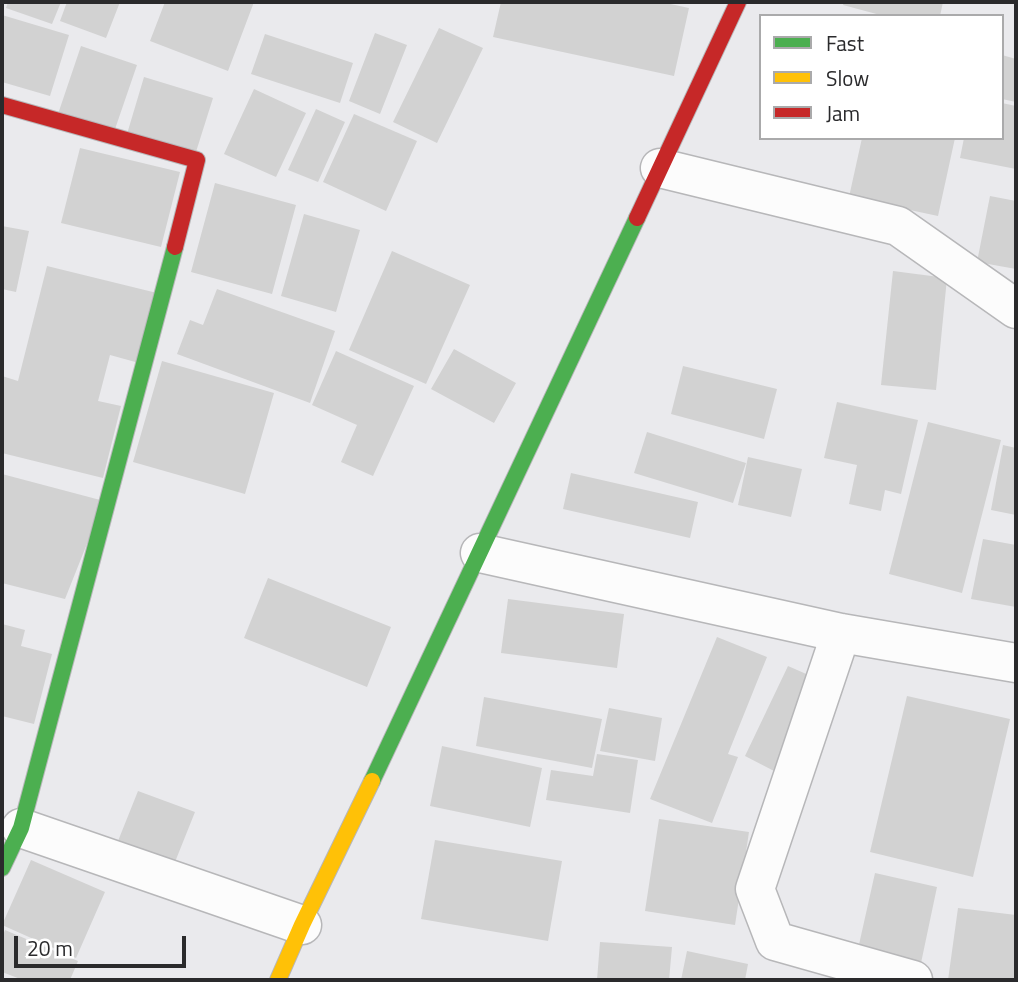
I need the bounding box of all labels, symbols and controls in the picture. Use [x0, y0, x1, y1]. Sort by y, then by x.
legend [759, 14, 1004, 140]
text: Fast [826, 27, 864, 59]
text: Slow [826, 62, 869, 94]
text: Jam [826, 97, 860, 129]
scale bar [18, 922, 189, 966]
text: 20 m [27, 932, 73, 964]

